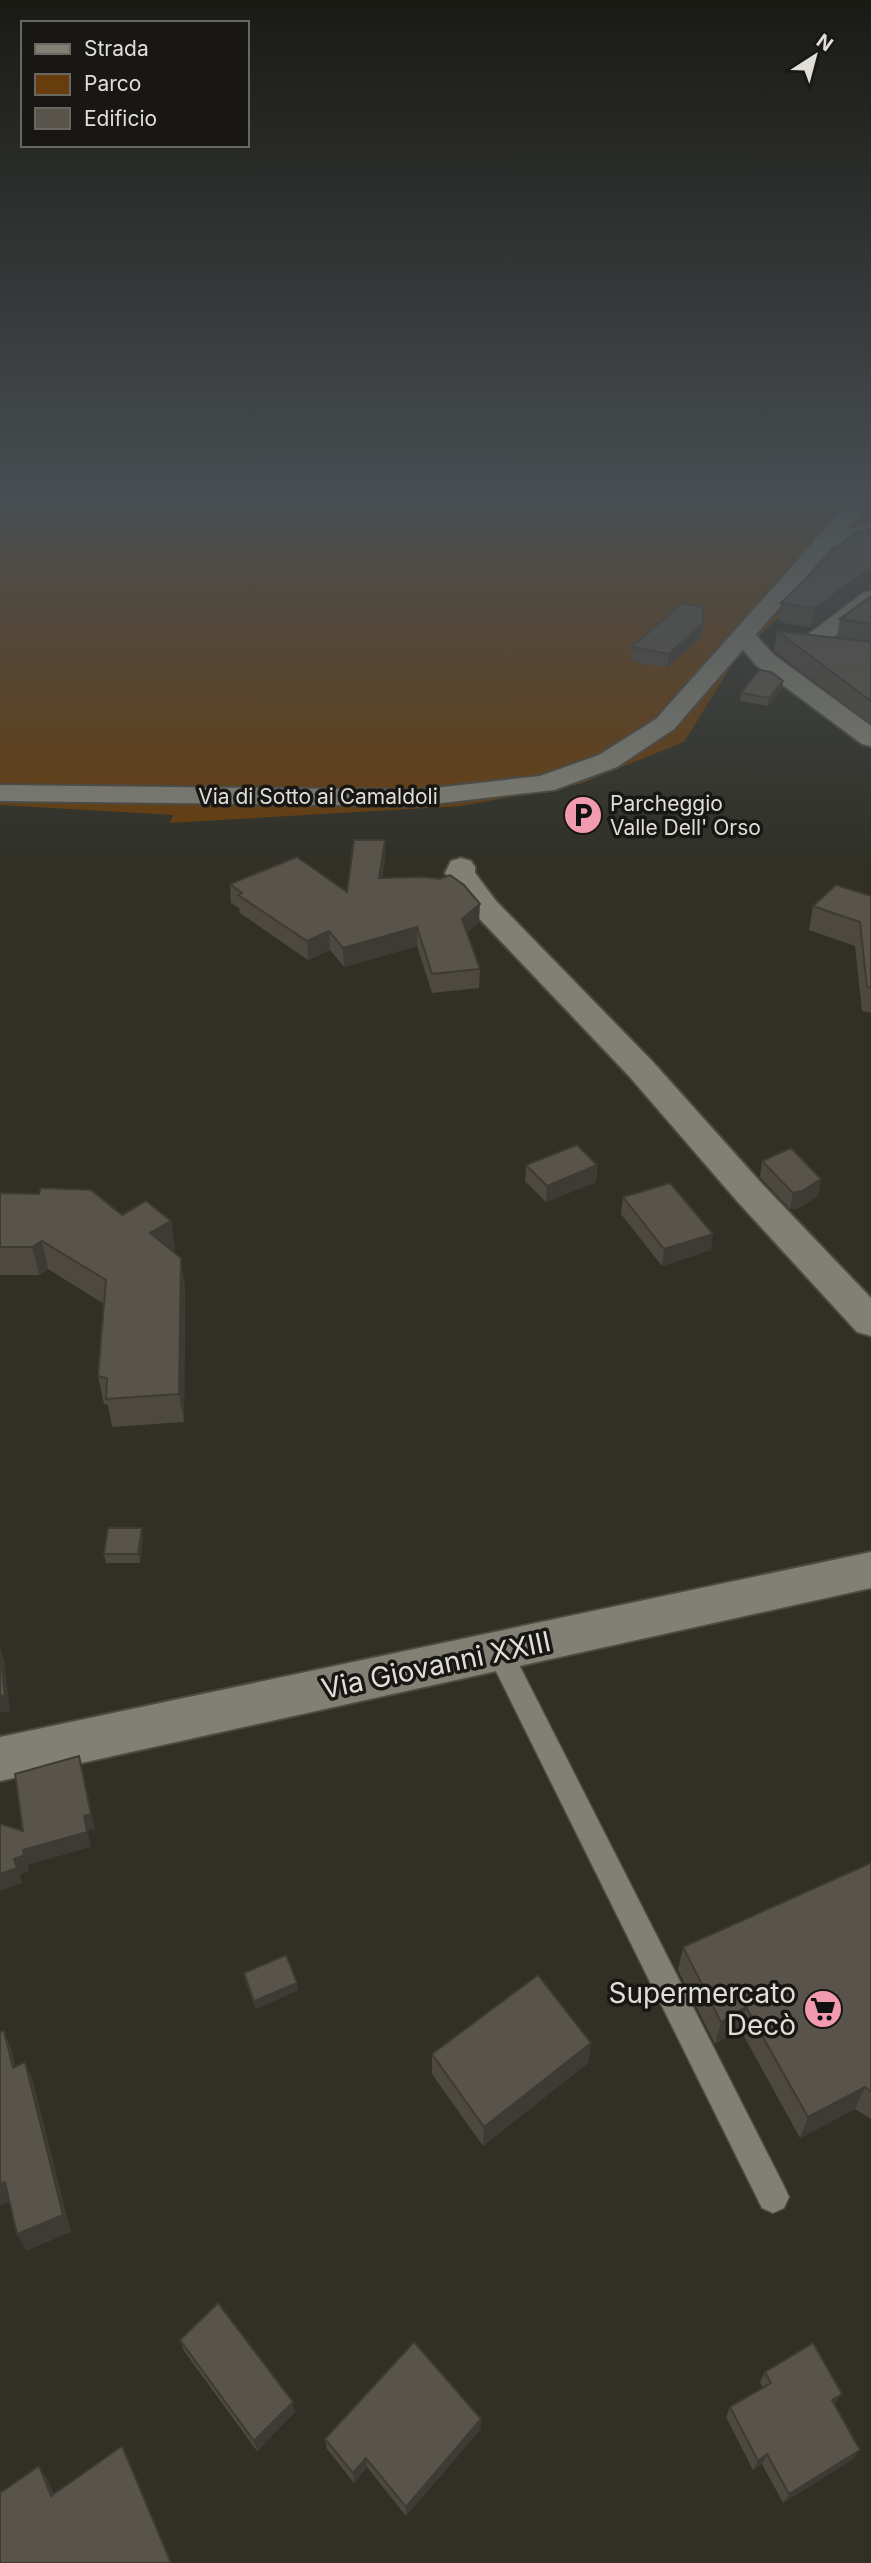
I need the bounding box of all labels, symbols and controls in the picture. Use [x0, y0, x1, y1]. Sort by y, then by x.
legend [21, 21, 248, 147]
north arrow [780, 21, 850, 91]
text: N [812, 29, 837, 56]
text: Strada [84, 36, 149, 61]
text: Parco [84, 71, 141, 96]
text: Edificio [84, 106, 157, 131]
street label: Via di Sotto ai Camaldoli [198, 784, 438, 809]
place label: Parcheggio Valle Dell' Orso [610, 791, 761, 840]
parking icon: Parcheggio Valle Dell' Orso [562, 794, 604, 836]
street label: Via Giovanni XXIII [318, 1624, 554, 1706]
place label: Supermercato Decò [608, 1976, 796, 2042]
supermarket icon: Supermercato Decò [802, 1988, 844, 2030]

